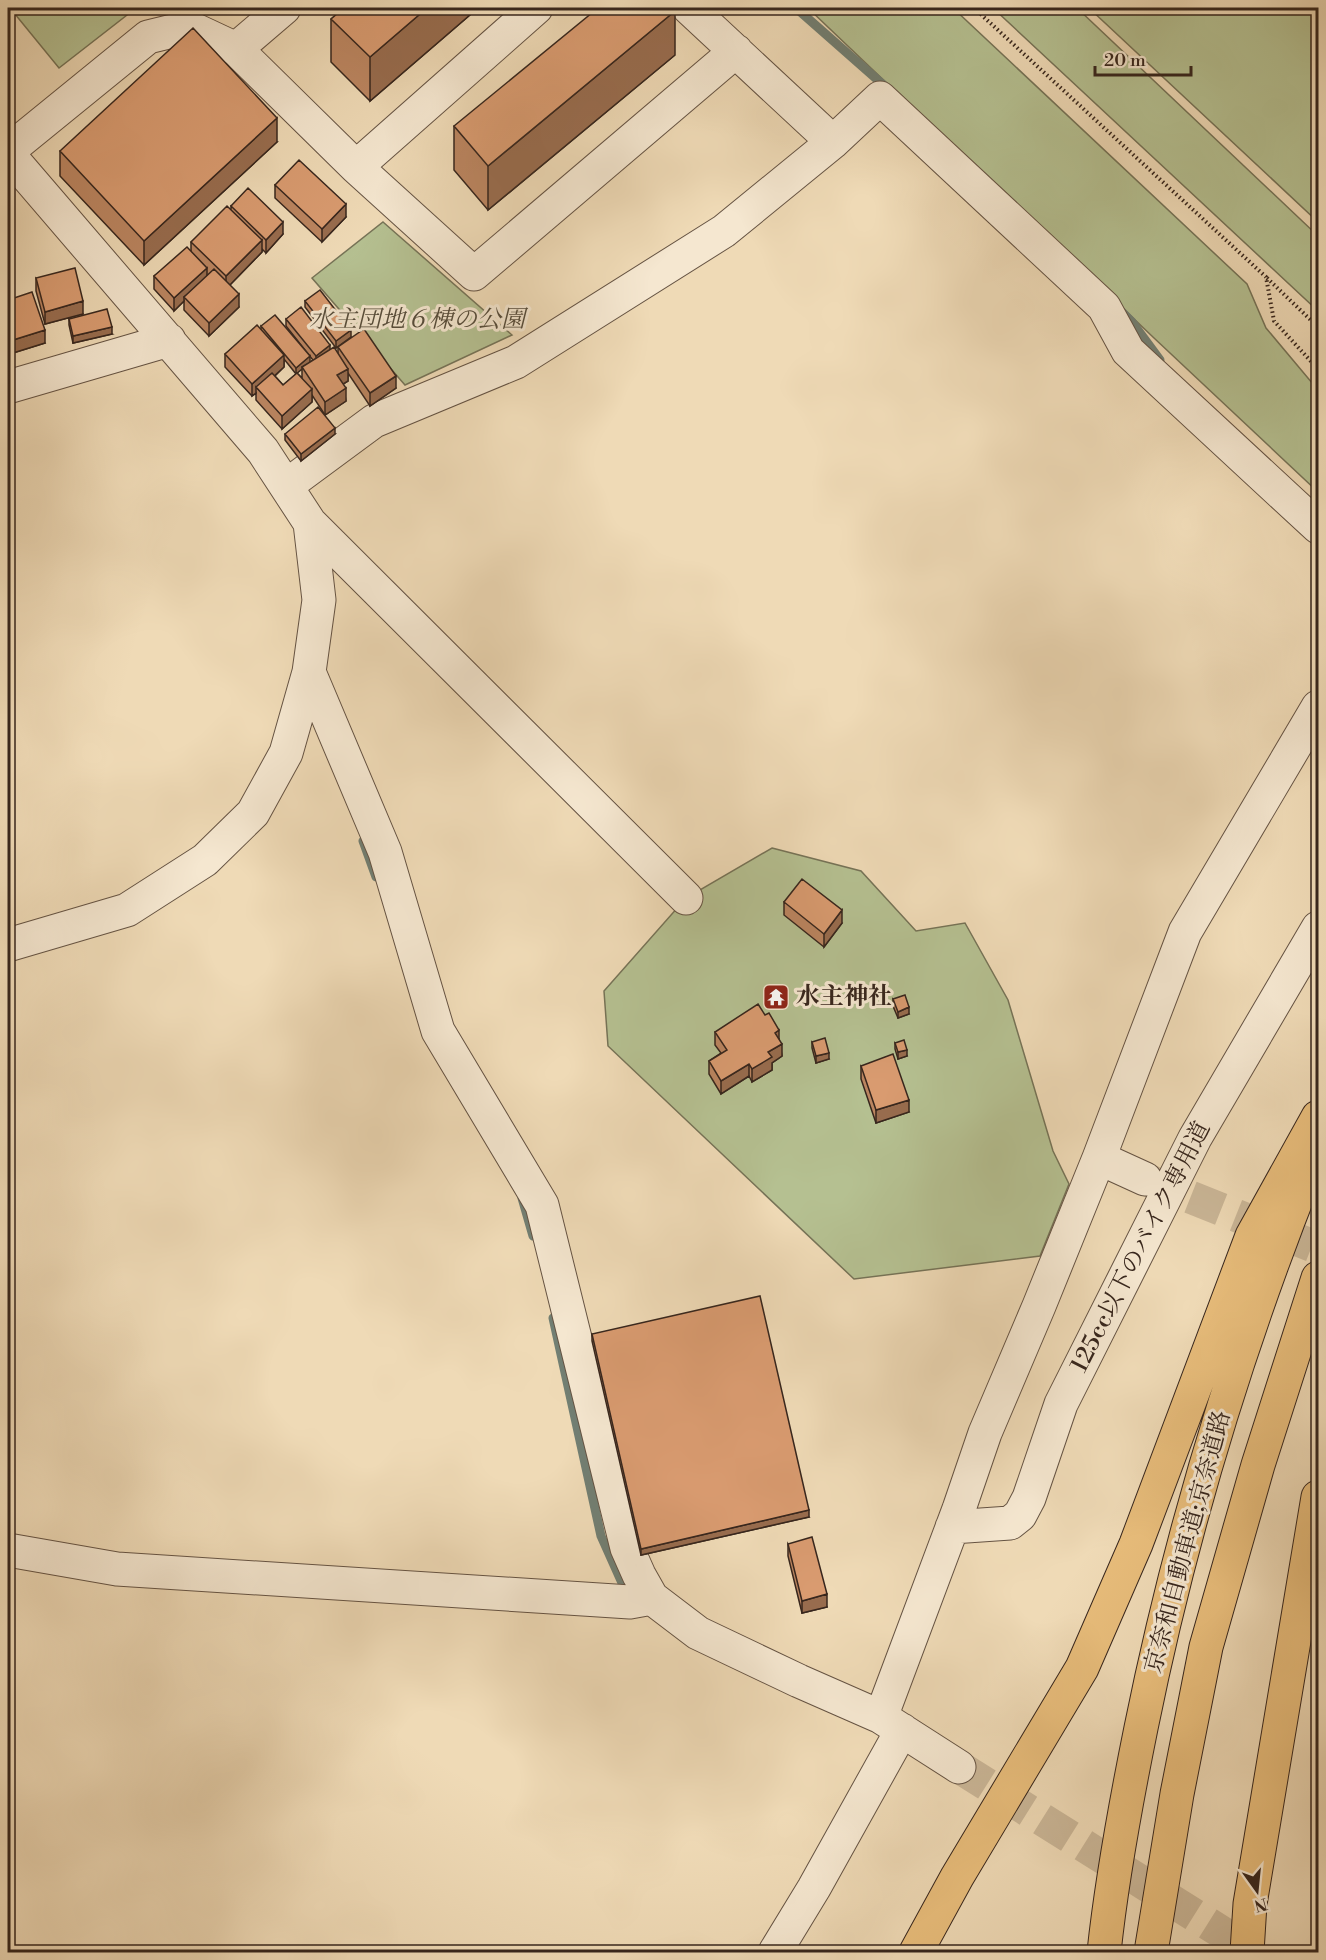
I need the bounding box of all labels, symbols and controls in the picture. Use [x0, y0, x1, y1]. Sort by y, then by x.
scale bar [1095, 39, 1191, 77]
text: 20 m [1104, 49, 1146, 72]
park label: 水主団地６棟の公園 [309, 305, 529, 335]
temple icon: 水主神社 [761, 982, 791, 1012]
place label: 水主神社 [796, 982, 892, 1012]
street label: 125cc以下のバイク専用道 [1065, 1117, 1217, 1377]
street label: 京奈和自動車道;京奈道路 [1138, 1407, 1238, 1677]
north arrow [1227, 1861, 1287, 1921]
text: N [1252, 1893, 1269, 1916]

